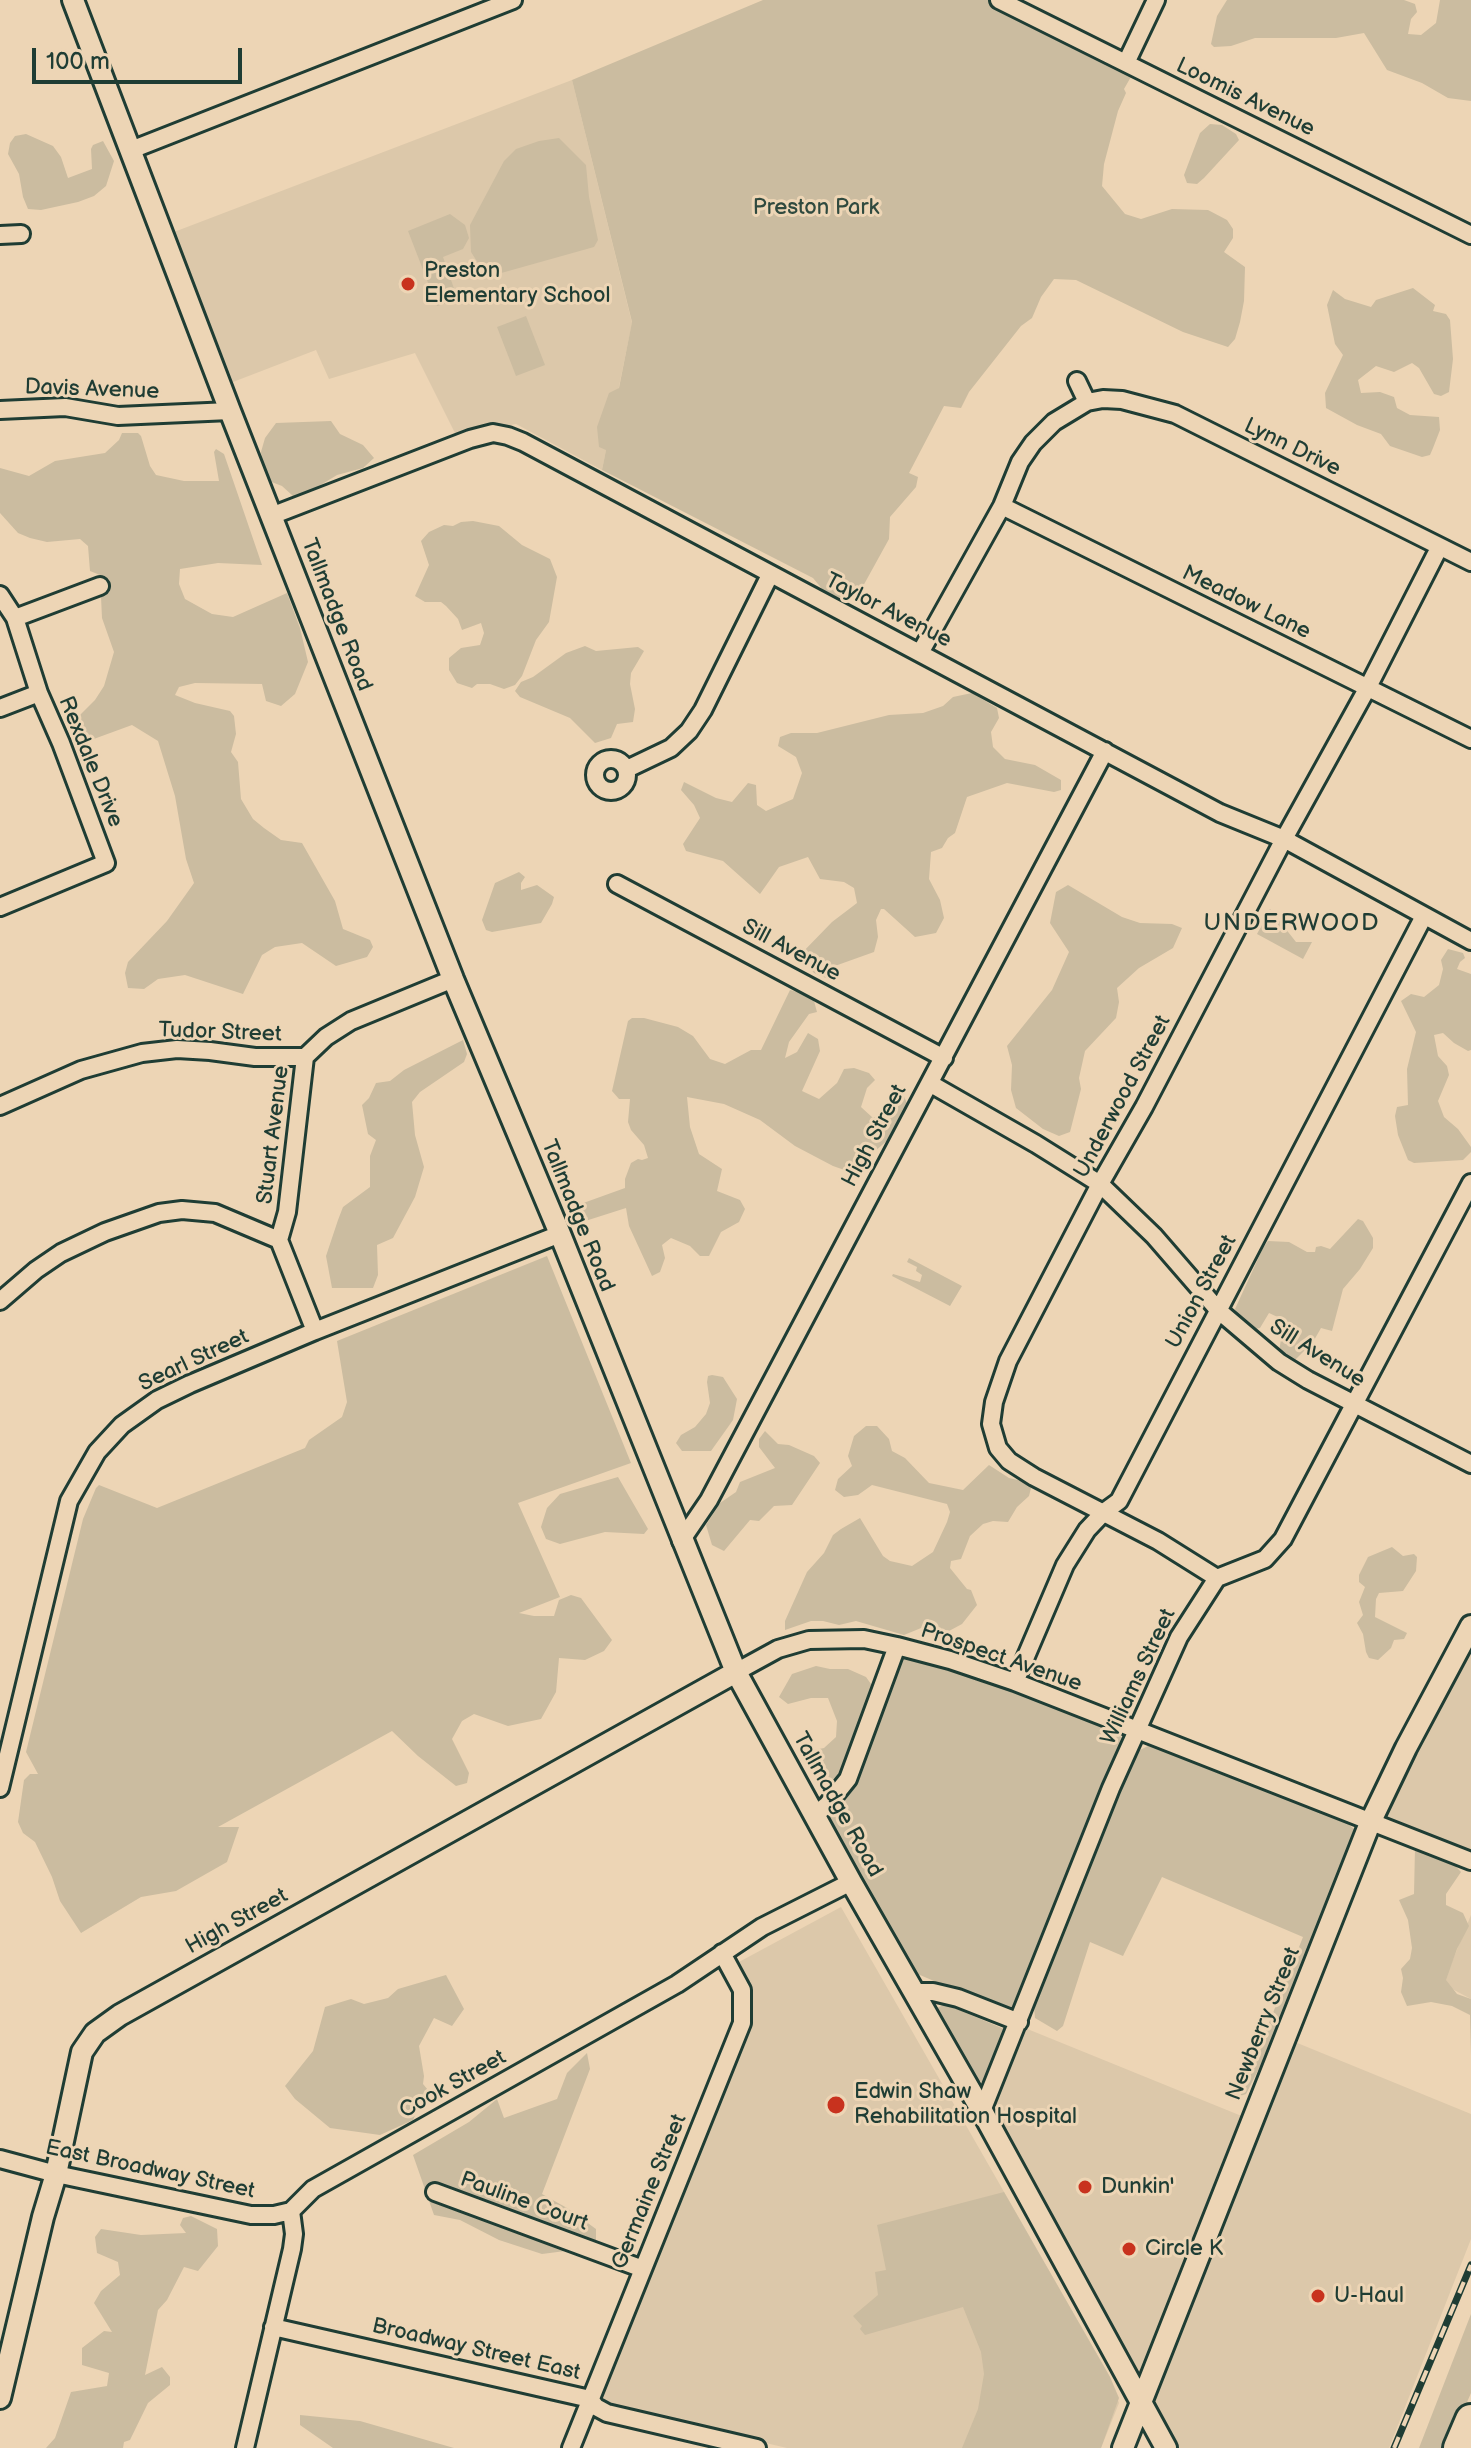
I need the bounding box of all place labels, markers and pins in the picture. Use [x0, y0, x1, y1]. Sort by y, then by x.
place label: Preston Elementary School [424, 258, 610, 310]
marker: Preston Elementary School [399, 275, 417, 293]
place label: Edwin Shaw Rehabilitation Hospital [854, 2079, 1077, 2130]
marker: Edwin Shaw Rehabilitation Hospital [825, 2094, 847, 2116]
place label: Dunkin' [1101, 2174, 1175, 2200]
marker: Dunkin' [1076, 2178, 1094, 2196]
place label: Circle K [1145, 2236, 1223, 2262]
marker: Circle K [1120, 2240, 1138, 2258]
place label: U-Haul [1334, 2283, 1404, 2309]
marker: U-Haul [1309, 2287, 1327, 2305]

